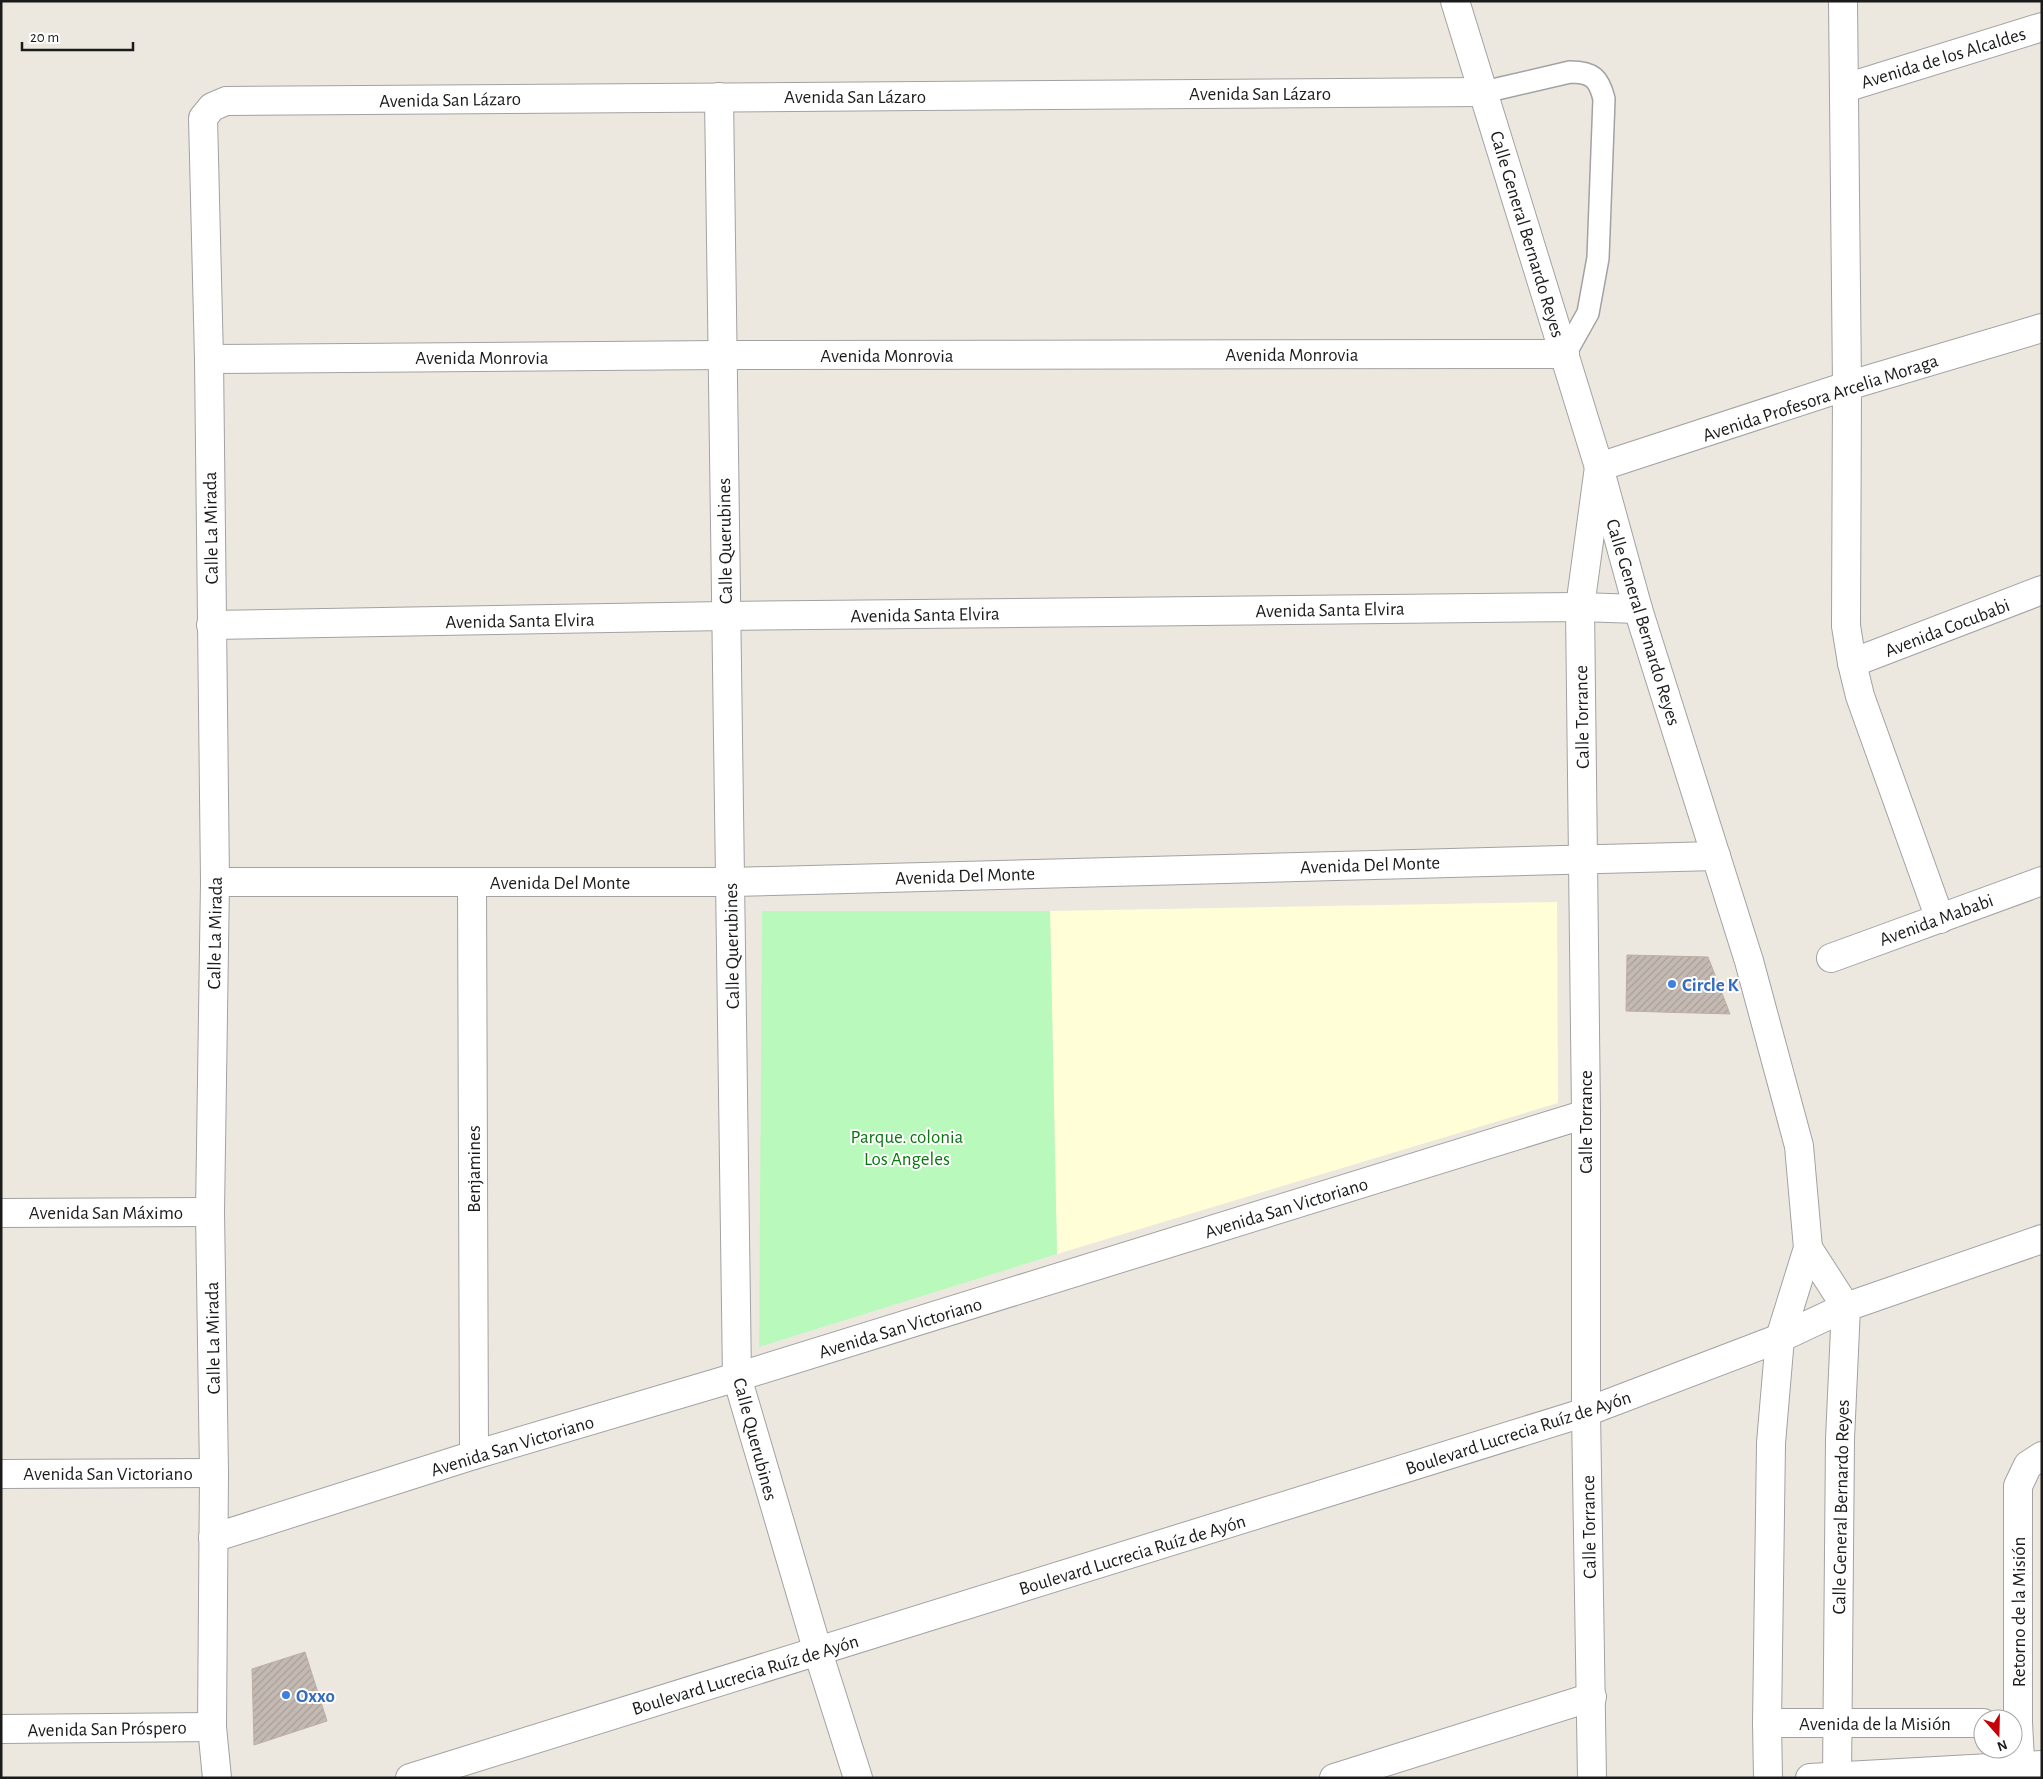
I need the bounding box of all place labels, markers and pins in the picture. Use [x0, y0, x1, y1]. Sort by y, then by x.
place label: Circle K [1682, 976, 1739, 995]
marker: Circle K [1666, 978, 1678, 990]
place label: Oxxo [296, 1687, 335, 1706]
marker: Oxxo [280, 1689, 292, 1701]

